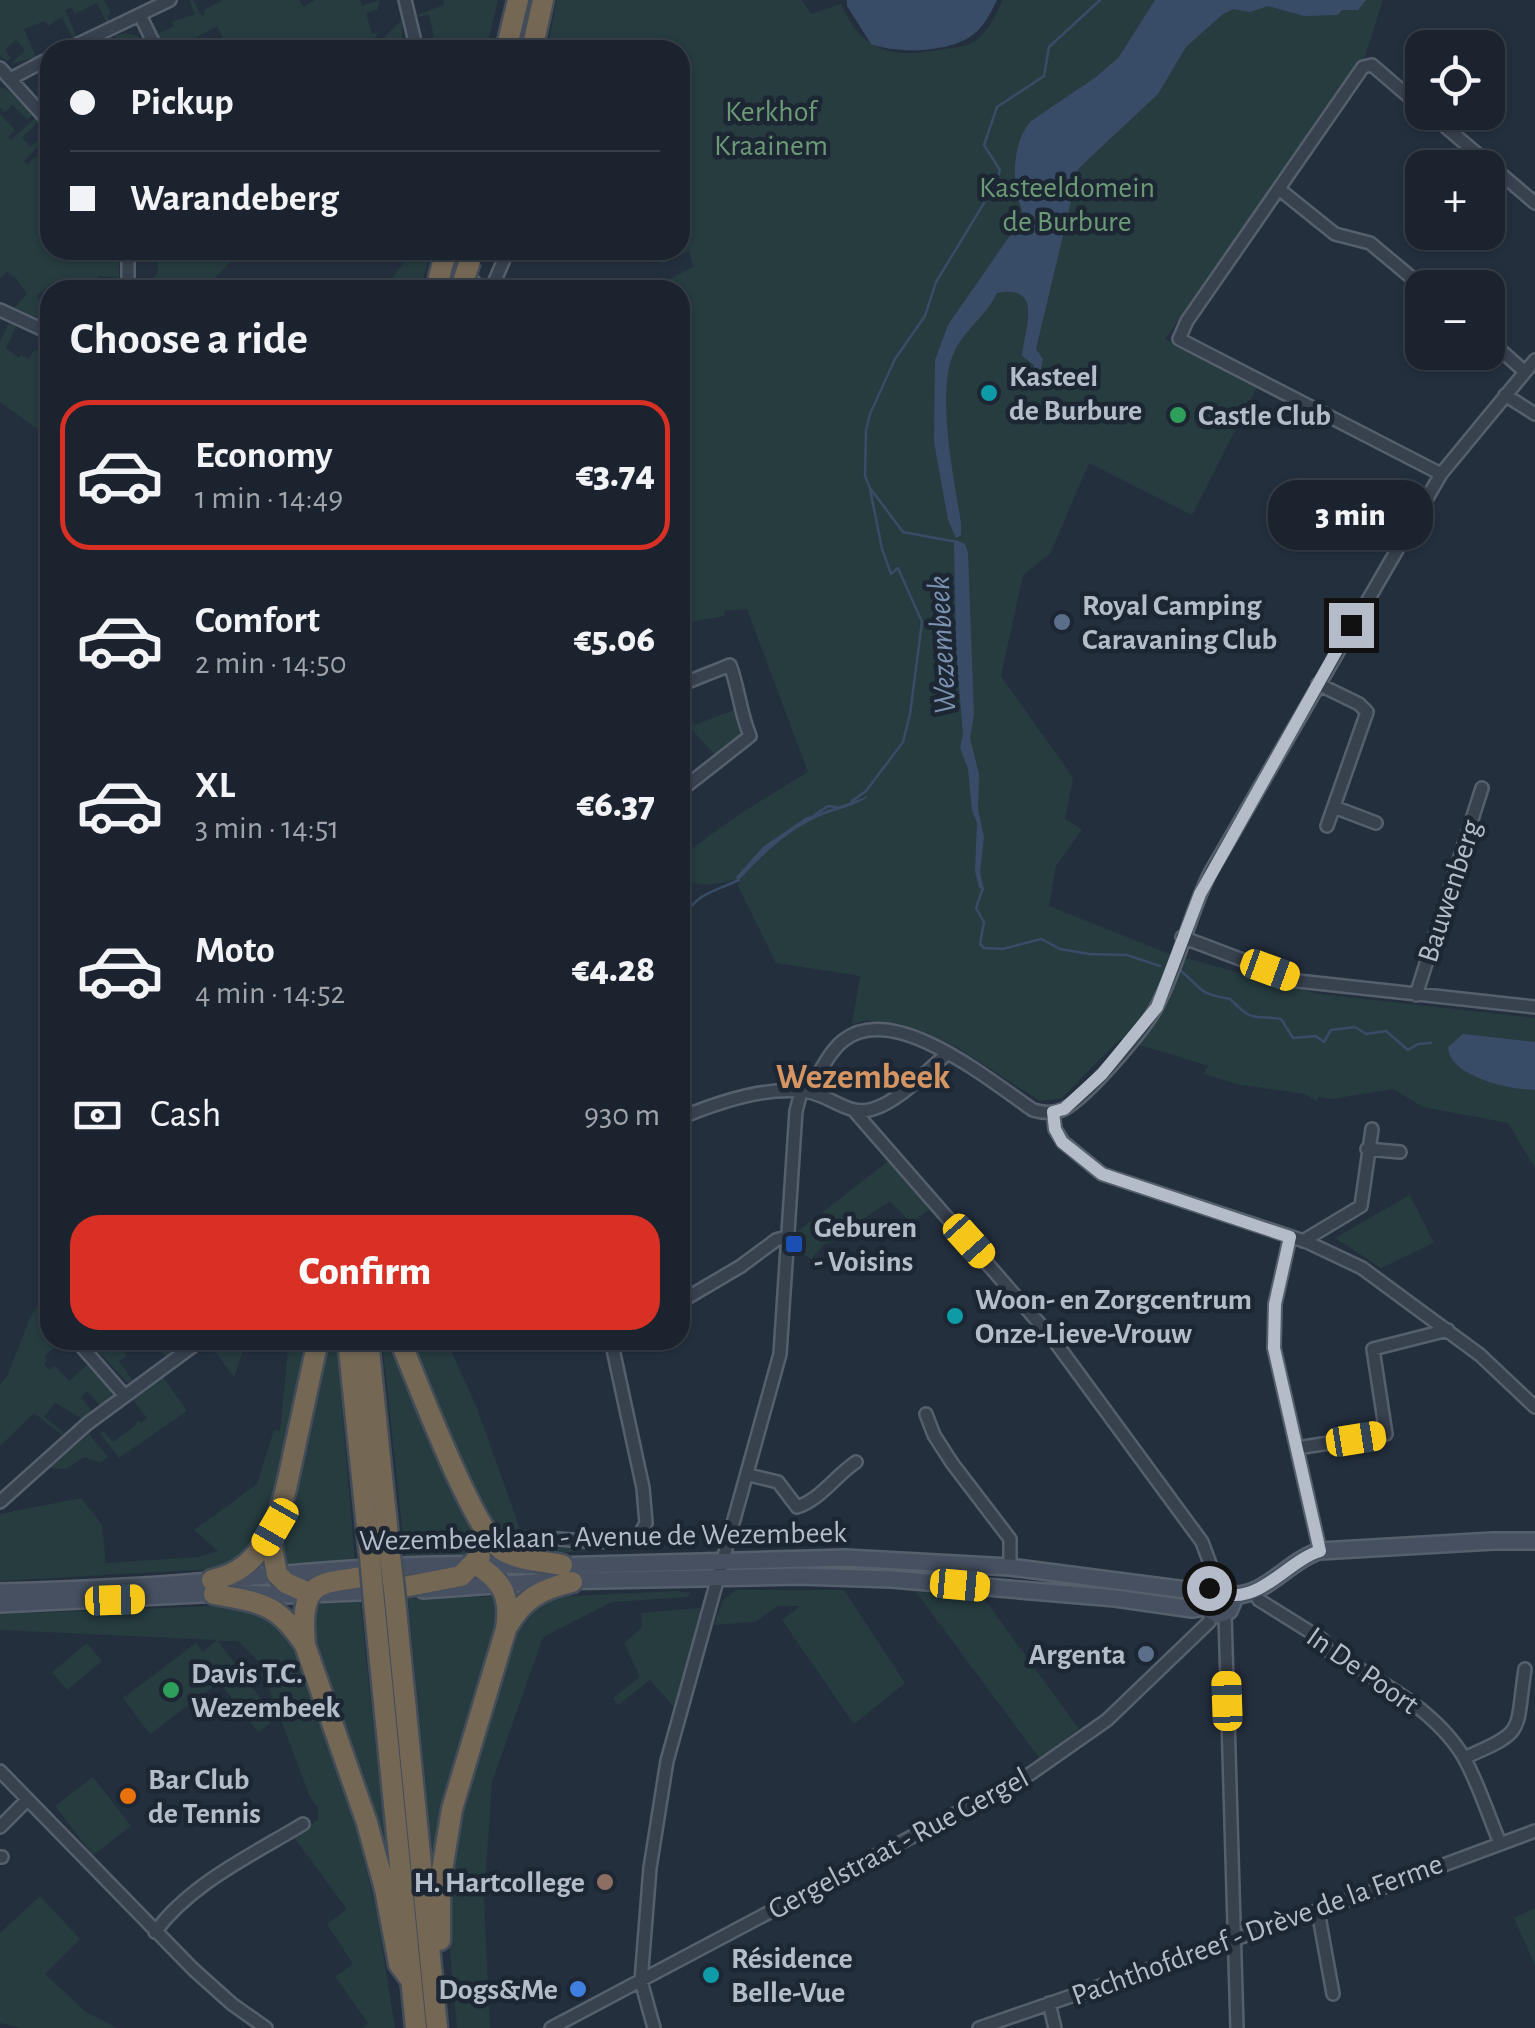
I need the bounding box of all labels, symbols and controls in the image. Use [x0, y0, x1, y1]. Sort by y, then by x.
map controls [1405, 30, 1505, 370]
button: locate [1405, 30, 1505, 130]
text: Pickup [130, 84, 234, 122]
park label: Kerkhof Kraainem [714, 97, 828, 161]
button: + [1405, 150, 1505, 250]
park label: Kasteeldomein de Burbure [979, 173, 1155, 237]
text: Warandeberg [130, 180, 339, 218]
button: − [1405, 270, 1505, 370]
text: Choose a ride [70, 317, 308, 362]
place label: Kasteel de Burbure [1009, 362, 1142, 426]
marker: Kasteel de Burbure [978, 382, 1000, 404]
place label: Castle Club [1198, 401, 1331, 431]
marker: Castle Club [1167, 404, 1189, 426]
icon: car [75, 430, 165, 520]
text: Economy [195, 437, 333, 475]
text: €3.74 [576, 456, 655, 494]
callout: 3 min [1268, 480, 1434, 550]
text: 1 min · 14:49 [195, 482, 343, 514]
text: 3 min [1315, 499, 1386, 531]
water label: Wezembeek [922, 575, 962, 715]
place label: Royal Camping Caravaning Club [1082, 591, 1277, 655]
icon: car [75, 595, 165, 685]
text: Comfort [195, 602, 320, 640]
route end [1329, 603, 1374, 648]
marker: Royal Camping Caravaning Club [1051, 611, 1073, 633]
text: €5.06 [574, 621, 655, 659]
text: 2 min · 14:50 [195, 647, 347, 679]
icon: car [75, 760, 165, 850]
text: XL [195, 767, 235, 805]
text: €6.37 [577, 786, 655, 824]
text: 3 min · 14:51 [195, 812, 339, 844]
street label: Bauwenberg [1413, 816, 1487, 966]
icon: car [75, 925, 165, 1015]
text: Moto [195, 932, 275, 970]
car [1237, 946, 1303, 994]
text: €4.28 [572, 951, 655, 989]
text: 4 min · 14:52 [195, 977, 345, 1009]
district label: Wezembeek [776, 1060, 951, 1095]
icon: cash [70, 1088, 125, 1143]
text: Cash [150, 1096, 221, 1134]
text: 930 m [584, 1099, 660, 1131]
car [938, 1209, 1000, 1273]
place label: Geburen - Voisins [814, 1213, 917, 1277]
button: Confirm [70, 1215, 660, 1330]
marker: Geburen - Voisins [783, 1233, 805, 1255]
place label: Woon- en Zorgcentrum Onze-Lieve-Vrouw [975, 1285, 1252, 1349]
marker: Woon- en Zorgcentrum Onze-Lieve-Vrouw [944, 1305, 966, 1327]
car [1324, 1419, 1388, 1459]
car [247, 1494, 303, 1560]
street label: Wezembeeklaan - Avenue de Wezembeek [359, 1518, 847, 1556]
route start [1187, 1566, 1232, 1611]
car [929, 1567, 991, 1603]
car [84, 1584, 146, 1616]
street label: In De Poort [1301, 1622, 1424, 1720]
place label: Argenta [1028, 1640, 1126, 1670]
marker: Argenta [1135, 1643, 1157, 1665]
place label: Davis T.C. Wezembeek [191, 1659, 341, 1723]
car [1211, 1670, 1243, 1732]
marker: Davis T.C. Wezembeek [160, 1679, 182, 1701]
street label: Gergelstraat - Rue Gergel [763, 1763, 1034, 1925]
place label: Bar Club de Tennis [148, 1765, 261, 1829]
marker: Bar Club de Tennis [117, 1785, 139, 1807]
street label: Pachthofdreef - Drève de la Ferme [1068, 1849, 1447, 2011]
place label: H. Hartcollege [413, 1868, 585, 1898]
marker: H. Hartcollege [594, 1871, 616, 1893]
place label: Résidence Belle-Vue [731, 1944, 853, 2008]
marker: Résidence Belle-Vue [700, 1964, 722, 1986]
place label: Dogs&Me [438, 1975, 558, 2005]
marker: Dogs&Me [567, 1978, 589, 2000]

